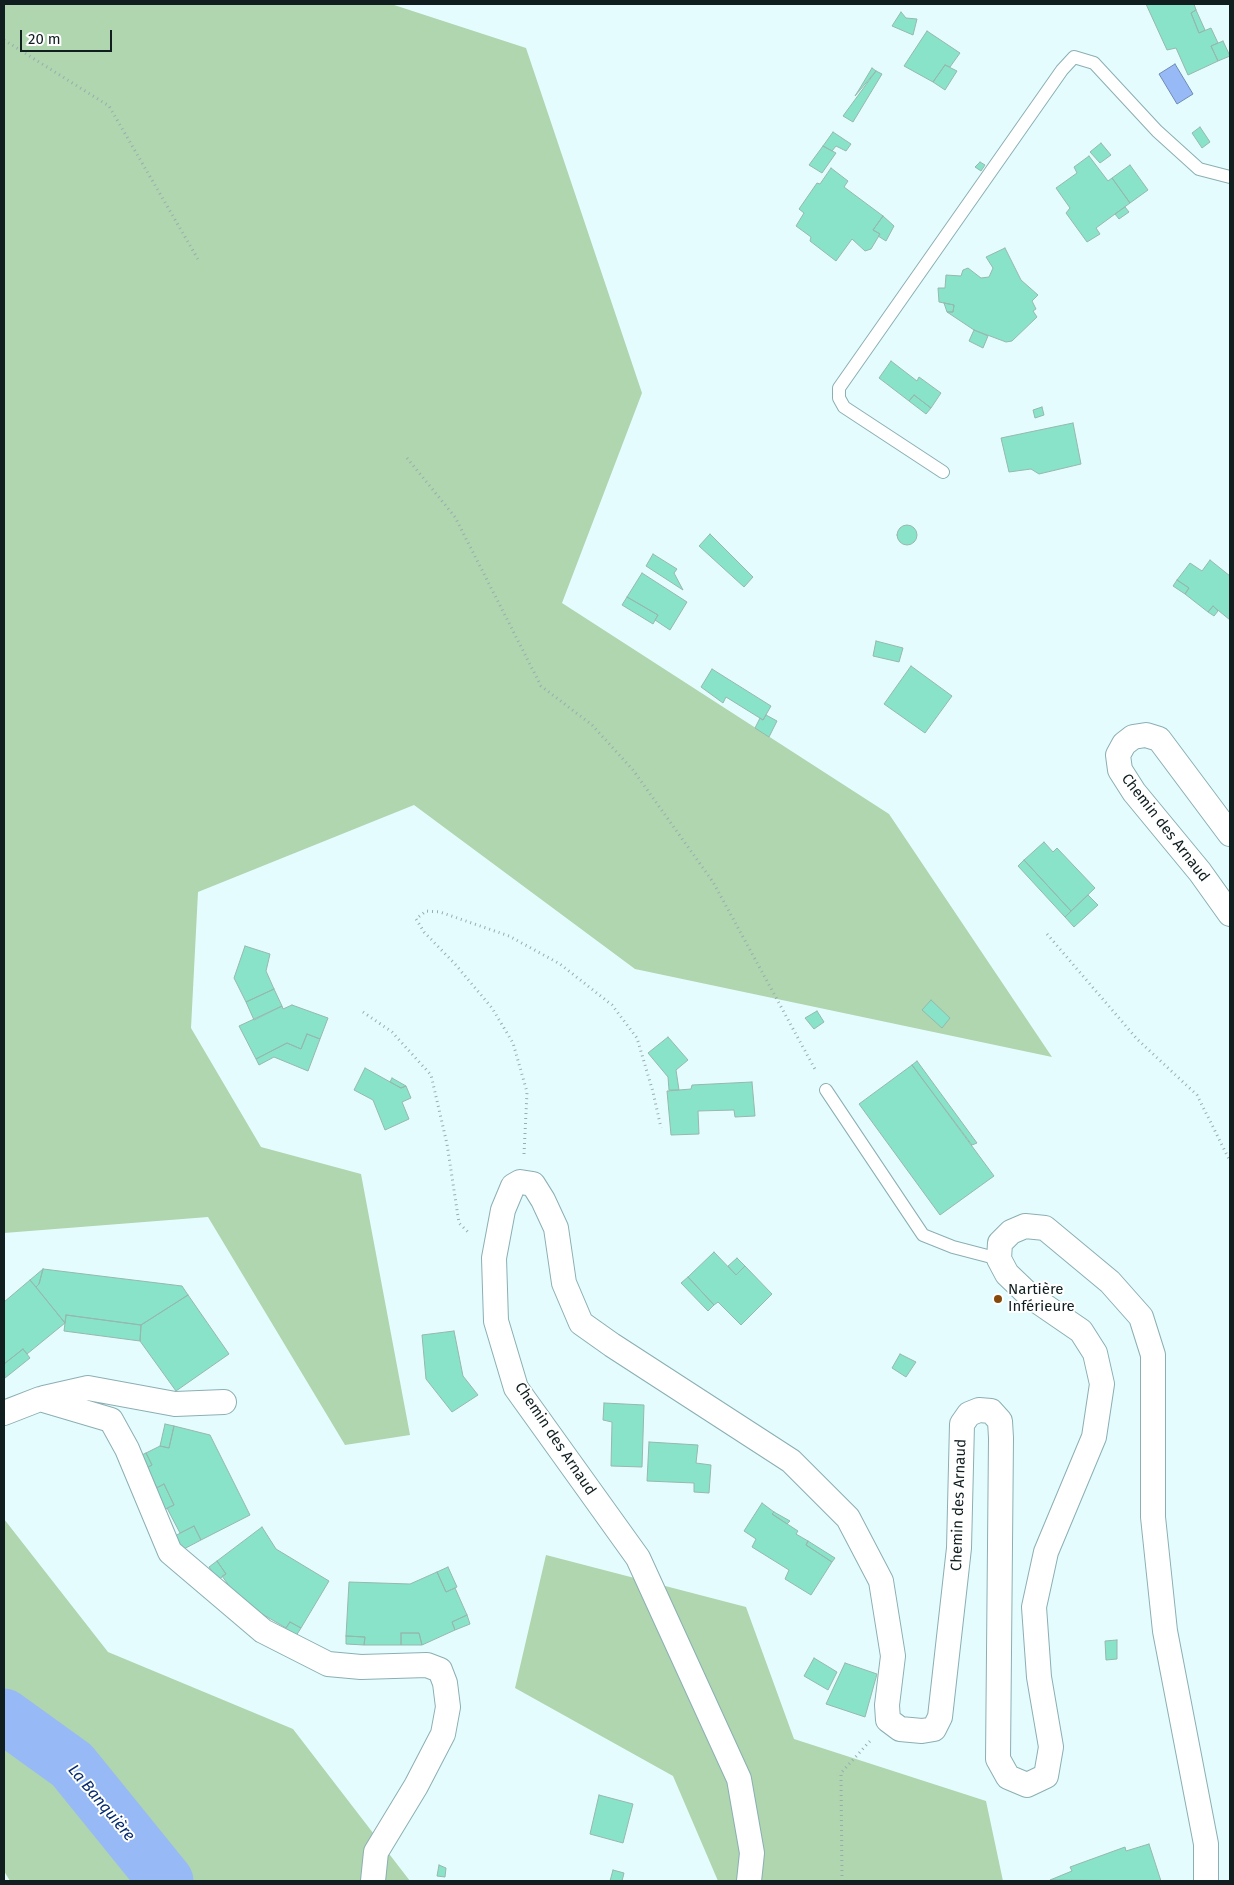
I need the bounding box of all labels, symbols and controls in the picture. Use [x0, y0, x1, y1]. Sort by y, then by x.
scale bar [22, 20, 115, 52]
text: 20 m [28, 30, 61, 48]
street label: Chemin des Arnaud [1117, 770, 1213, 886]
place label: Nartière Inférieure [1008, 1281, 1075, 1316]
marker: Nartière Inférieure [992, 1293, 1004, 1305]
street label: Chemin des Arnaud [511, 1379, 599, 1499]
street label: Chemin des Arnaud [948, 1439, 970, 1571]
water label: La Banquière [64, 1761, 138, 1845]

